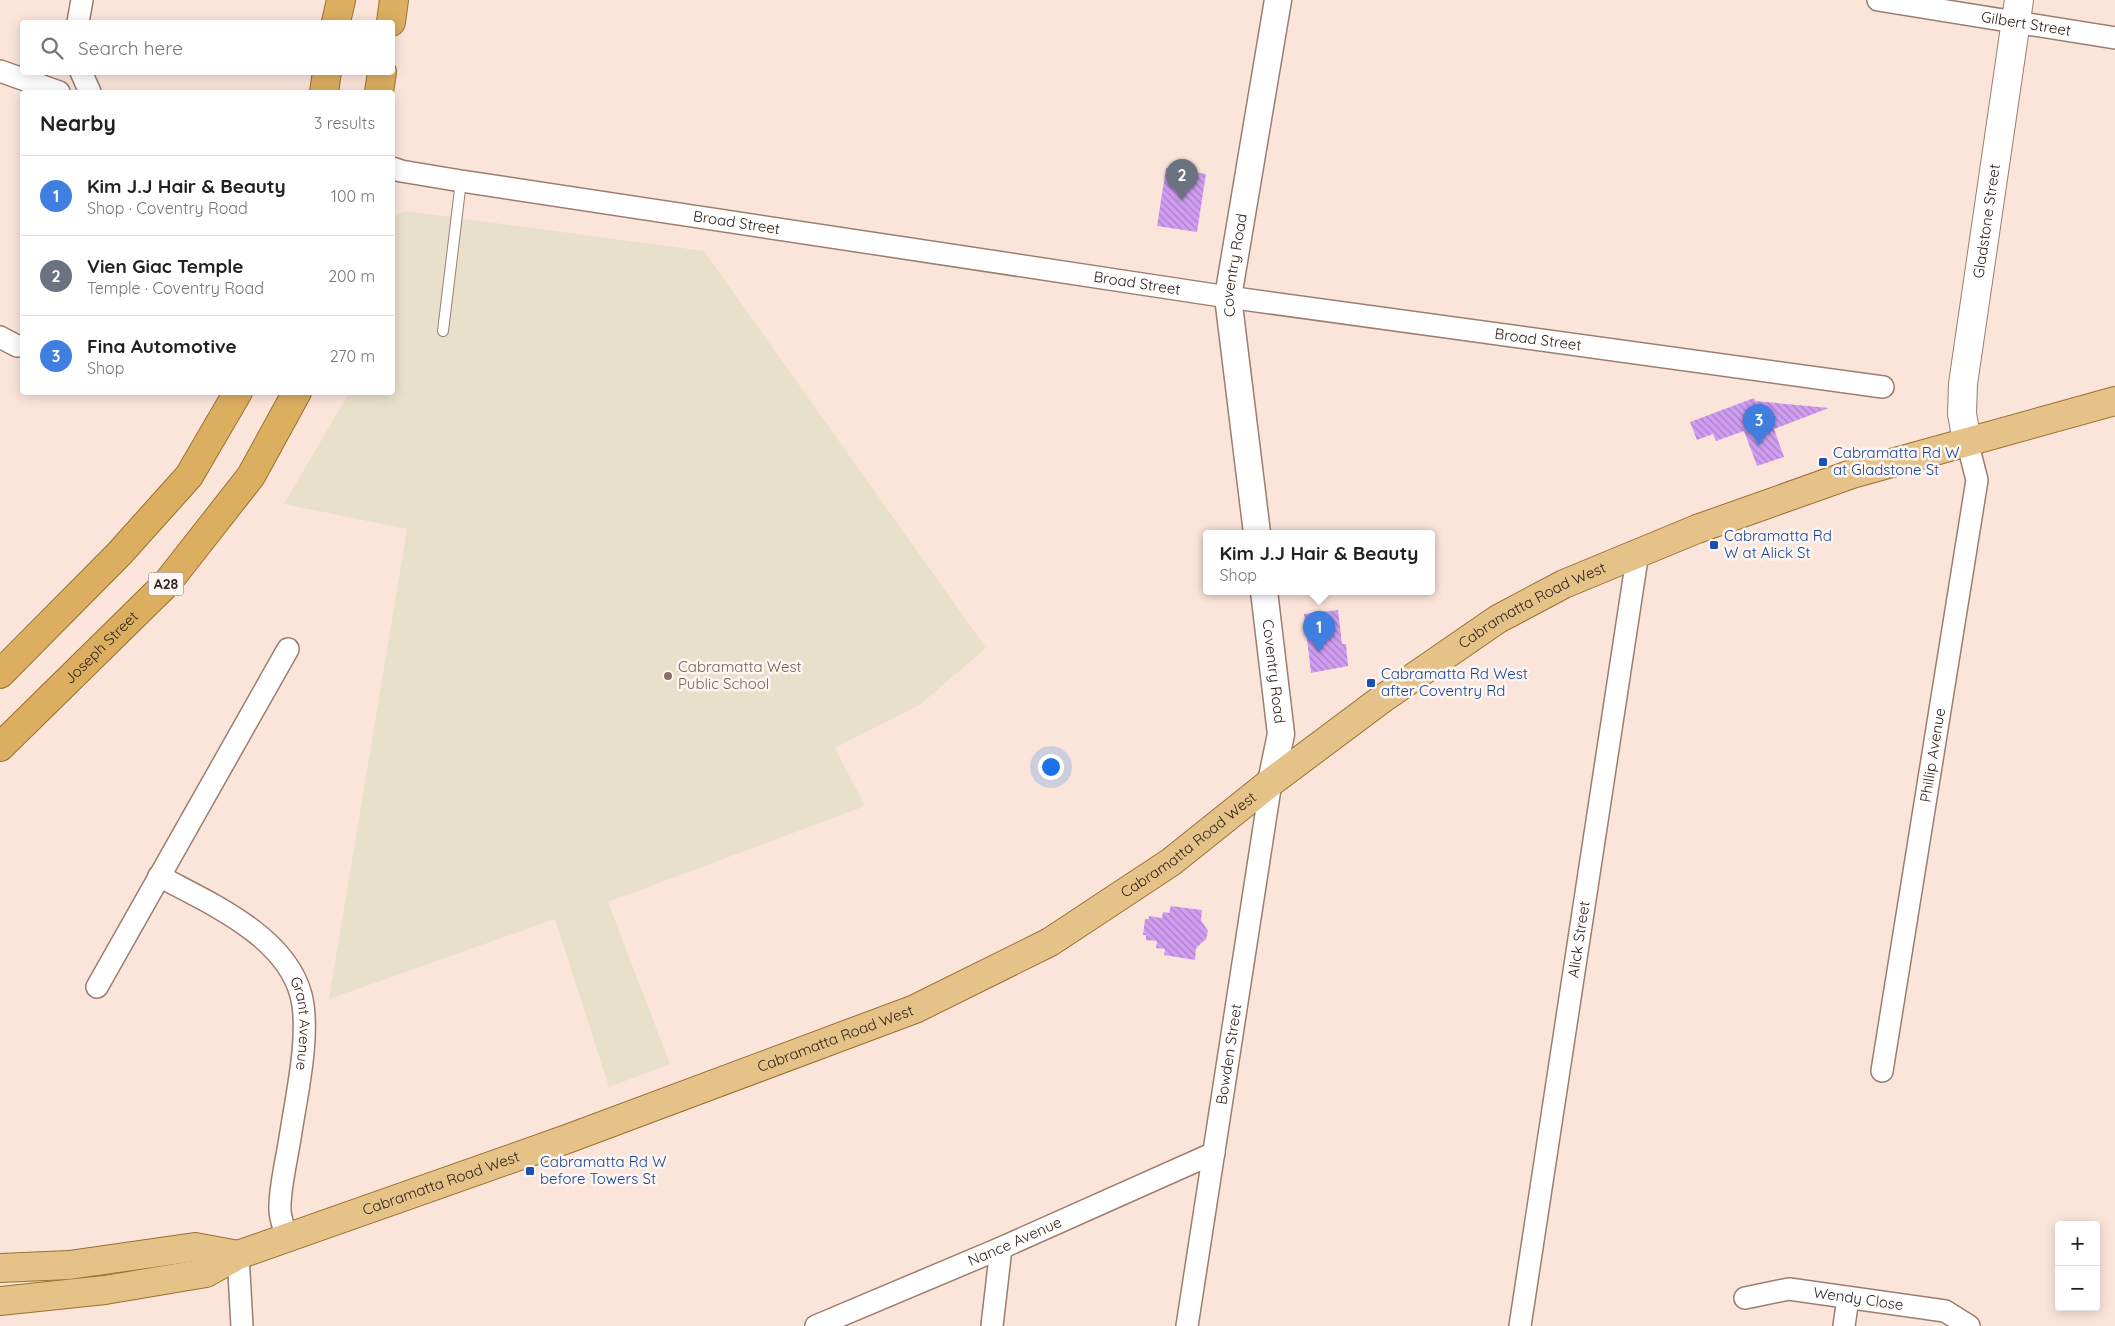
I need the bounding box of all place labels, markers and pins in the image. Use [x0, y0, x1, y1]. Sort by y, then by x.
pin: 2 [1166, 159, 1198, 200]
pin: 3 [1743, 404, 1775, 445]
place label: Cabramatta Rd W at Gladstone St [1833, 443, 1960, 479]
marker: Cabramatta Rd W at Gladstone St [1817, 456, 1829, 468]
place label: Cabramatta Rd W at Alick St [1724, 526, 1832, 562]
marker: Cabramatta Rd W at Alick St [1708, 539, 1720, 551]
pin: 1 [1303, 611, 1335, 652]
place label: Cabramatta West Public School [678, 657, 802, 693]
place label: Cabramatta Rd West after Coventry Rd [1381, 664, 1528, 700]
marker: Cabramatta West Public School [662, 670, 674, 682]
marker: Cabramatta Rd West after Coventry Rd [1365, 677, 1377, 689]
place label: Cabramatta Rd W before Towers St [540, 1152, 667, 1188]
marker: Cabramatta Rd W before Towers St [524, 1165, 536, 1177]

